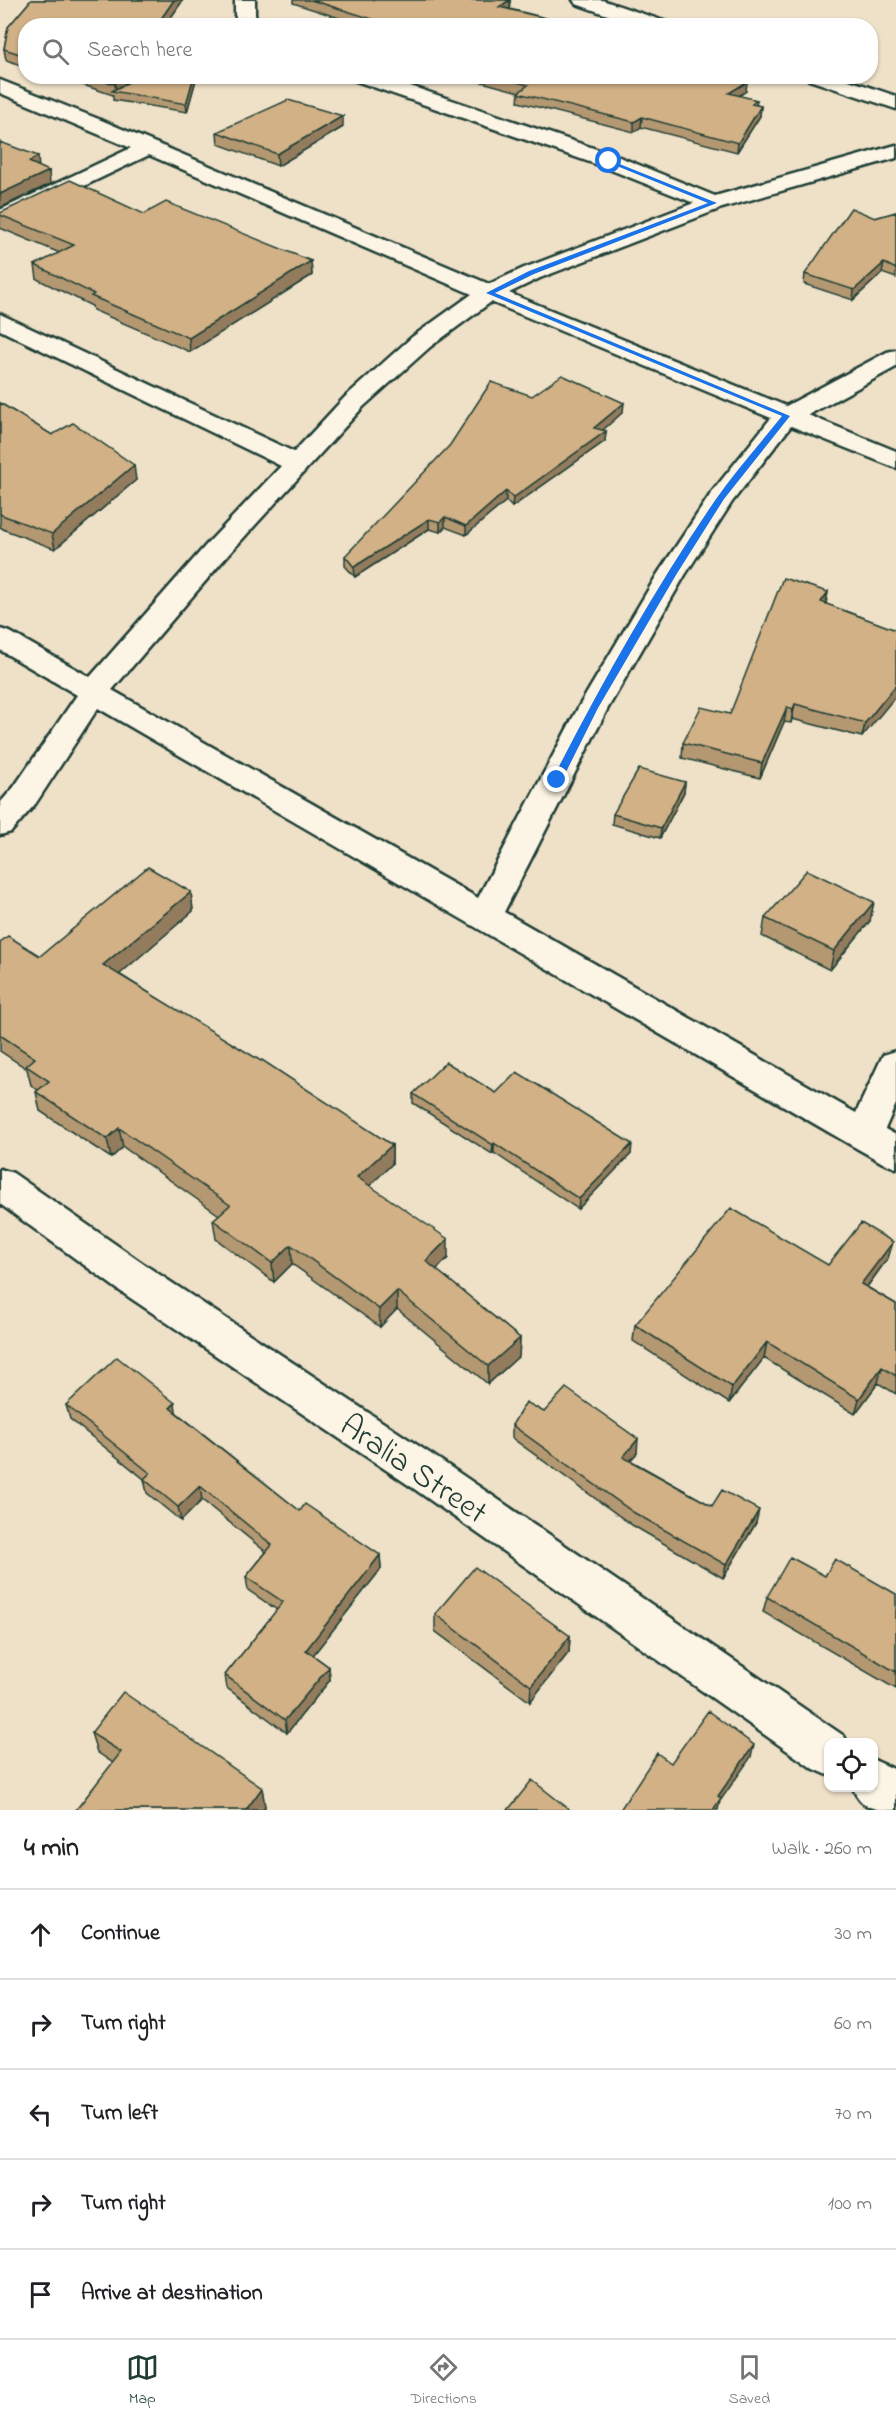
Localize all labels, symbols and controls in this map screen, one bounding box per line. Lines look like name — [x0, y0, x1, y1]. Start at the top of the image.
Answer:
search box — [18, 18, 878, 84]
icon: search — [39, 35, 72, 68]
text: Search here — [87, 35, 192, 67]
route start — [595, 147, 621, 173]
route end — [543, 766, 569, 792]
street label: Aralia Street — [329, 1403, 496, 1537]
map controls — [824, 1738, 878, 1792]
button: locate — [824, 1738, 878, 1792]
text: 4 min — [24, 1830, 79, 1868]
text: Walk · 260 m — [771, 1835, 872, 1864]
icon: ahead — [24, 1918, 57, 1951]
text: Continue — [81, 1918, 160, 1950]
text: 30 m — [835, 1920, 872, 1949]
icon: right — [24, 2008, 57, 2041]
text: Turn right — [81, 2008, 166, 2040]
text: 60 m — [834, 2010, 872, 2039]
icon: left — [24, 2098, 57, 2131]
text: Turn left — [81, 2098, 158, 2130]
text: 70 m — [835, 2100, 872, 2129]
icon: right — [24, 2188, 57, 2221]
text: Turn right — [81, 2188, 166, 2220]
text: 100 m — [828, 2190, 872, 2219]
icon: arrive — [24, 2278, 57, 2311]
text: Arrive at destination — [81, 2278, 263, 2310]
tab: Map — [126, 2351, 159, 2411]
tab: Directions — [410, 2351, 477, 2411]
tab: Saved — [728, 2351, 770, 2411]

